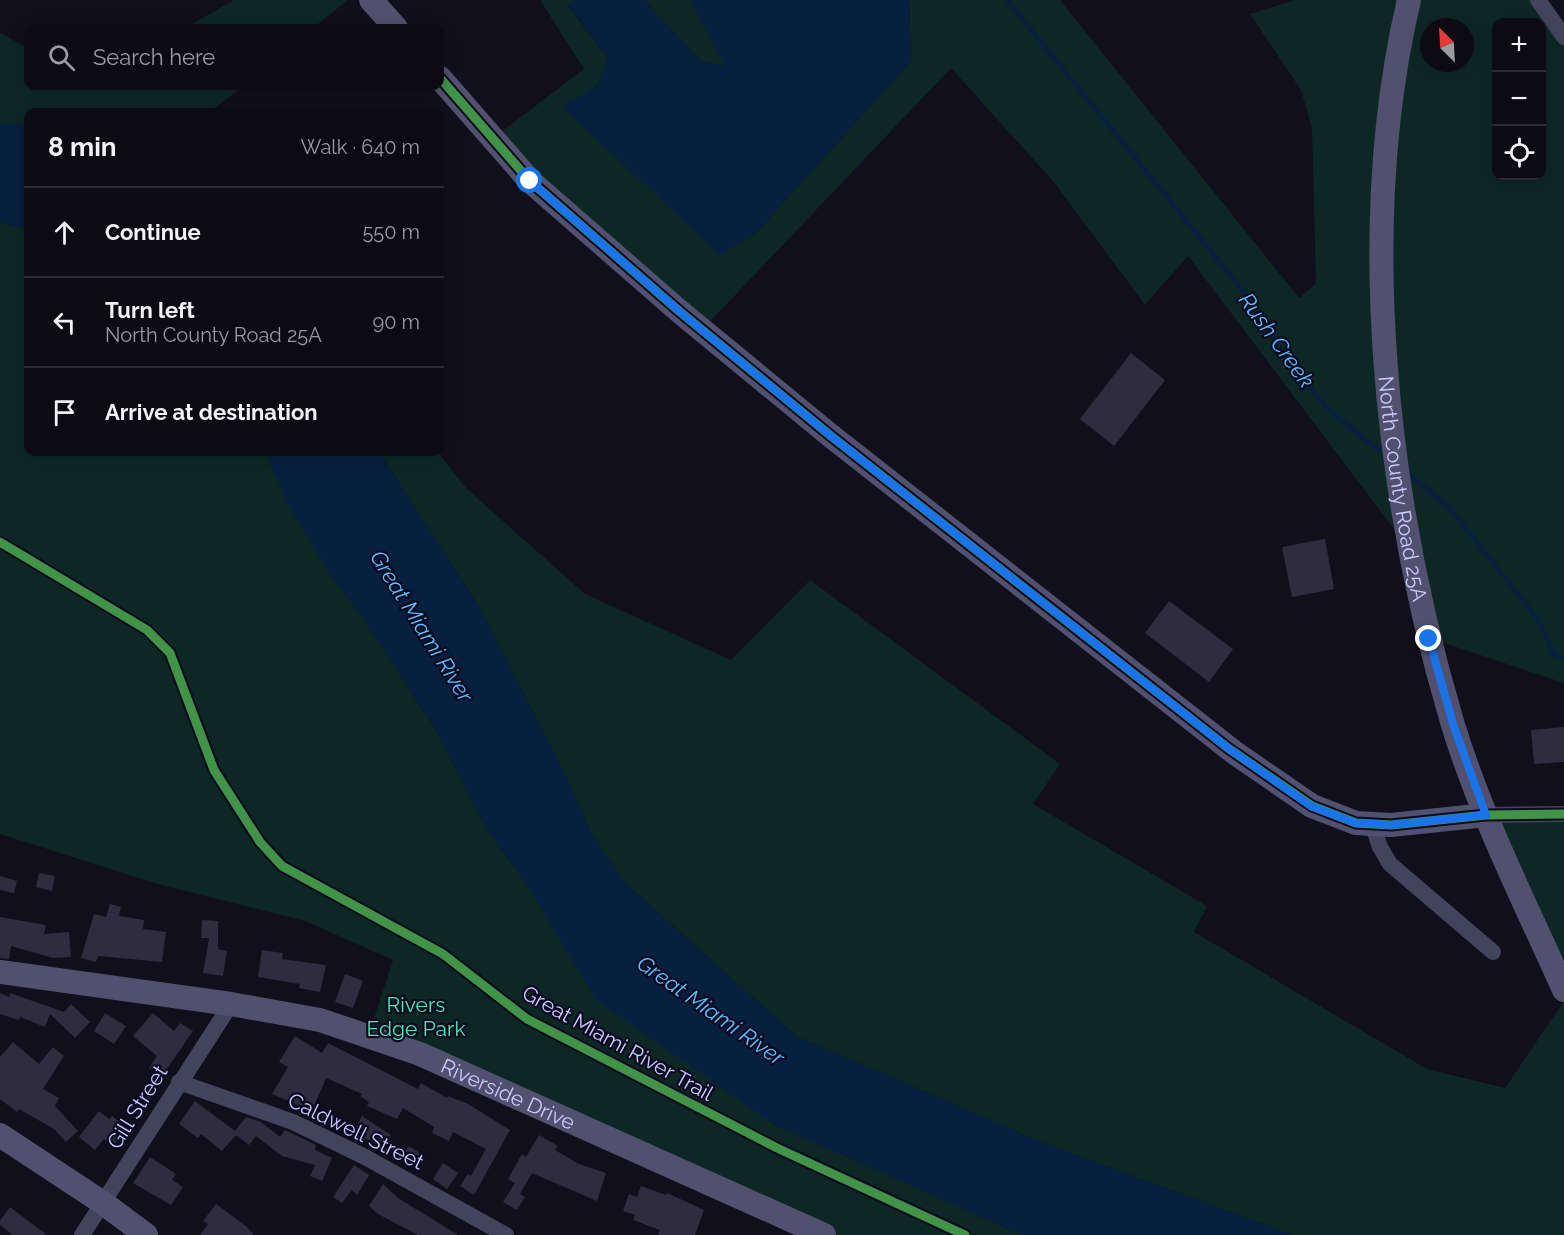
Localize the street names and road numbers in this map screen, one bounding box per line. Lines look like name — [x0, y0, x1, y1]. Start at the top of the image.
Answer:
street label: North County Road 25A — [1374, 375, 1433, 604]
street label: Great Miami River Trail — [518, 980, 718, 1106]
street label: Riverside Drive — [437, 1053, 579, 1134]
street label: Gill Street — [101, 1061, 173, 1153]
street label: Caldwell Street — [284, 1087, 428, 1175]

